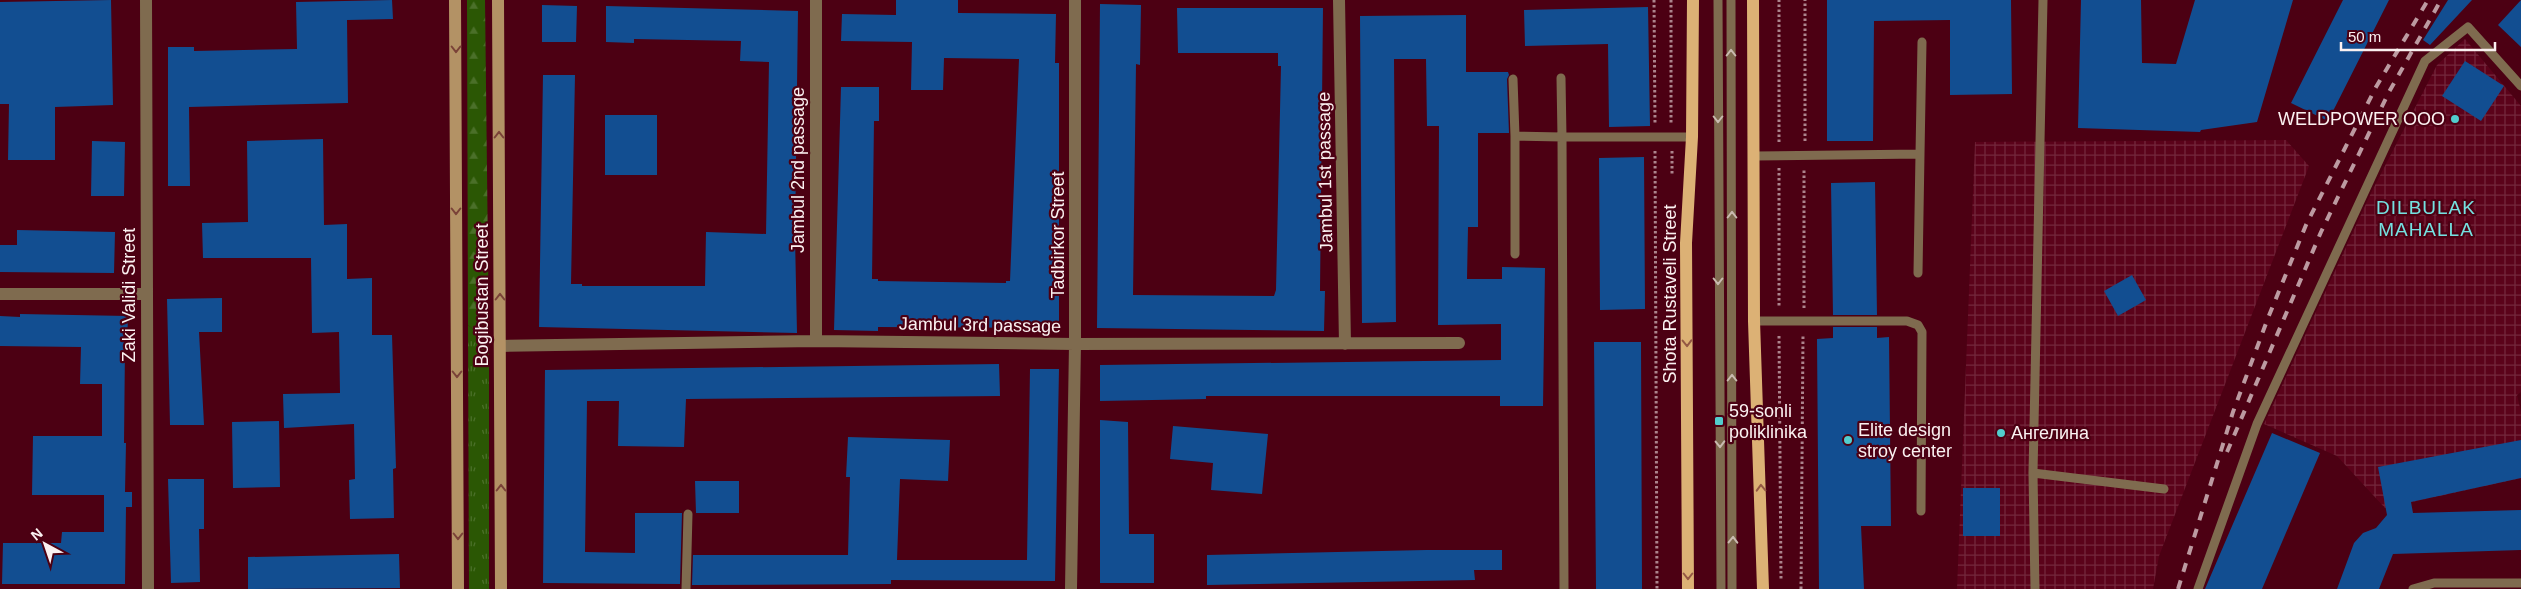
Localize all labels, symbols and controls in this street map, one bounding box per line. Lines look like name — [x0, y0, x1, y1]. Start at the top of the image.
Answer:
scale bar — [2341, 20, 2495, 52]
text: 50 m — [2348, 28, 2381, 45]
one-way arrow — [450, 45, 461, 53]
one-way arrow — [1726, 49, 1736, 56]
street label: Jambul 2nd passage — [788, 87, 808, 253]
street label: Jambul 1st passage — [1314, 92, 1336, 252]
place label: WELDPOWER ООО — [2278, 109, 2445, 129]
marker: WELDPOWER ООО — [2449, 113, 2461, 125]
one-way arrow — [1713, 115, 1723, 123]
one-way arrow — [494, 131, 504, 138]
street label: Tadbirkor Street — [1048, 171, 1068, 299]
district label: DILBULAK MAHALLA — [2376, 197, 2476, 240]
street label: Shota Rustaveli Street — [1660, 204, 1680, 384]
one-way arrow — [451, 208, 461, 215]
one-way arrow — [1727, 211, 1737, 219]
street label: Bogibustan Street — [472, 223, 492, 367]
street label: Zaki Validi Street — [119, 228, 139, 362]
one-way arrow — [1713, 278, 1723, 285]
one-way arrow — [495, 293, 505, 301]
street label: Jambul 3rd passage — [899, 314, 1061, 336]
one-way arrow — [1682, 340, 1692, 348]
one-way arrow — [452, 370, 462, 378]
one-way arrow — [1727, 374, 1737, 382]
place label: 59-sonli poliklinika — [1729, 401, 1808, 442]
marker: 59-sonli poliklinika — [1713, 415, 1725, 427]
place label: Elite design stroy center — [1858, 420, 1952, 461]
place label: Ангелина — [2011, 423, 2090, 443]
marker: Ангелина — [1995, 427, 2007, 439]
marker: Elite design stroy center — [1842, 434, 1854, 446]
one-way arrow — [1715, 440, 1725, 448]
one-way arrow — [496, 484, 506, 492]
one-way arrow — [1755, 484, 1766, 492]
north arrow — [20, 519, 70, 569]
text: N — [28, 525, 46, 543]
one-way arrow — [453, 532, 463, 540]
one-way arrow — [1728, 536, 1738, 544]
one-way arrow — [1683, 572, 1694, 580]

